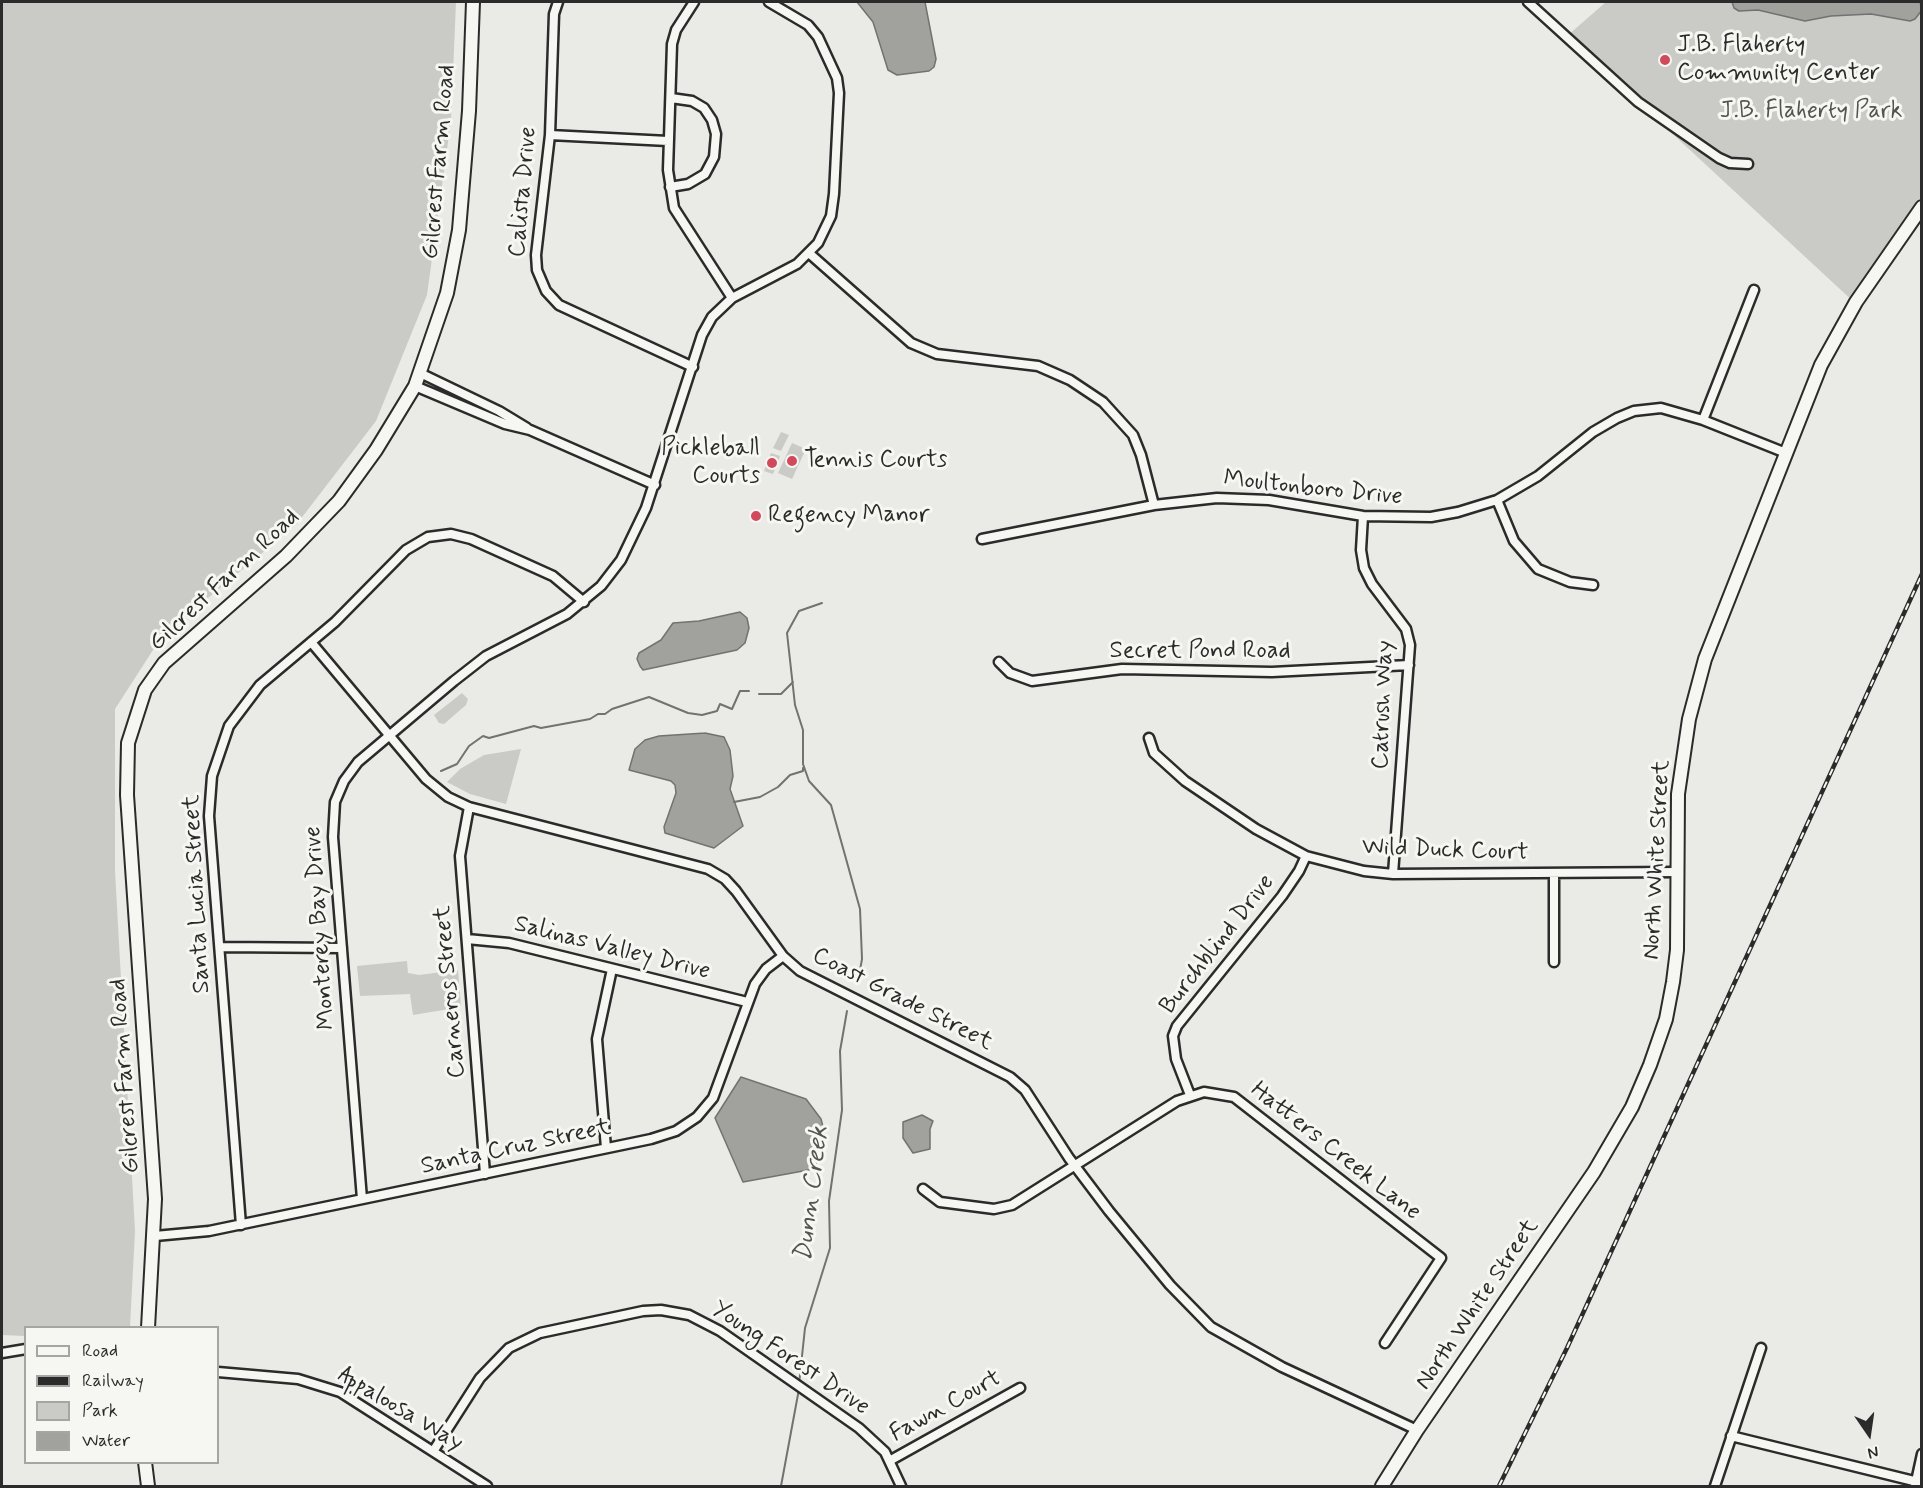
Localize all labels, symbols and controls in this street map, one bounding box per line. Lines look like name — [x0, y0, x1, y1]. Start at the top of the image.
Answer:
place label: J.B. Flaherty Community Center — [1677, 32, 1880, 88]
marker: J.B. Flaherty Community Center — [1658, 53, 1672, 67]
street label: Gilcrest Farm Road — [417, 64, 463, 260]
park label: J.B. Flaherty Park — [1720, 98, 1902, 126]
street label: Calista Drive — [504, 125, 544, 259]
place label: Pickleball Courts — [661, 435, 760, 491]
place label: Tennis Courts — [804, 447, 947, 475]
marker: Tennis Courts — [785, 454, 799, 468]
marker: Pickleball Courts — [765, 456, 779, 470]
street label: Moultonboro Drive — [1222, 465, 1404, 513]
place label: Regency Manor — [768, 502, 930, 530]
street label: Gilcrest Farm Road — [144, 504, 306, 658]
marker: Regency Manor — [749, 509, 763, 523]
street label: Secret Pond Road — [1109, 638, 1291, 666]
street label: Catrush Way — [1367, 640, 1401, 770]
street label: North White Street — [1638, 759, 1678, 961]
street label: Santa Lucia Street — [178, 794, 218, 994]
street label: Monterey Bay Drive — [300, 825, 342, 1031]
street label: Wild Duck Court — [1361, 834, 1529, 868]
street label: Burchblind Drive — [1154, 869, 1282, 1021]
street label: Carneros Street — [429, 904, 473, 1080]
street label: Salinas Valley Drive — [511, 911, 713, 987]
street label: Coast Grade Street — [807, 942, 997, 1058]
street label: Gilcrest Farm Road — [105, 978, 147, 1174]
street label: Hatters Creek Lane — [1244, 1076, 1426, 1228]
street label: Santa Cruz Street — [419, 1114, 613, 1182]
water label: Dunn Creek — [789, 1124, 837, 1264]
street label: North White Street — [1410, 1214, 1546, 1396]
street label: Young Forest Drive — [705, 1295, 875, 1423]
legend — [24, 1326, 219, 1464]
text: Road — [82, 1339, 118, 1363]
street label: Appaloosa Way — [332, 1361, 468, 1459]
street label: Fawn Court — [885, 1365, 1007, 1449]
text: Railway — [82, 1369, 144, 1393]
text: Park — [82, 1399, 118, 1423]
north arrow — [1839, 1404, 1899, 1464]
text: Water — [82, 1429, 130, 1453]
text: N — [1866, 1441, 1881, 1463]

